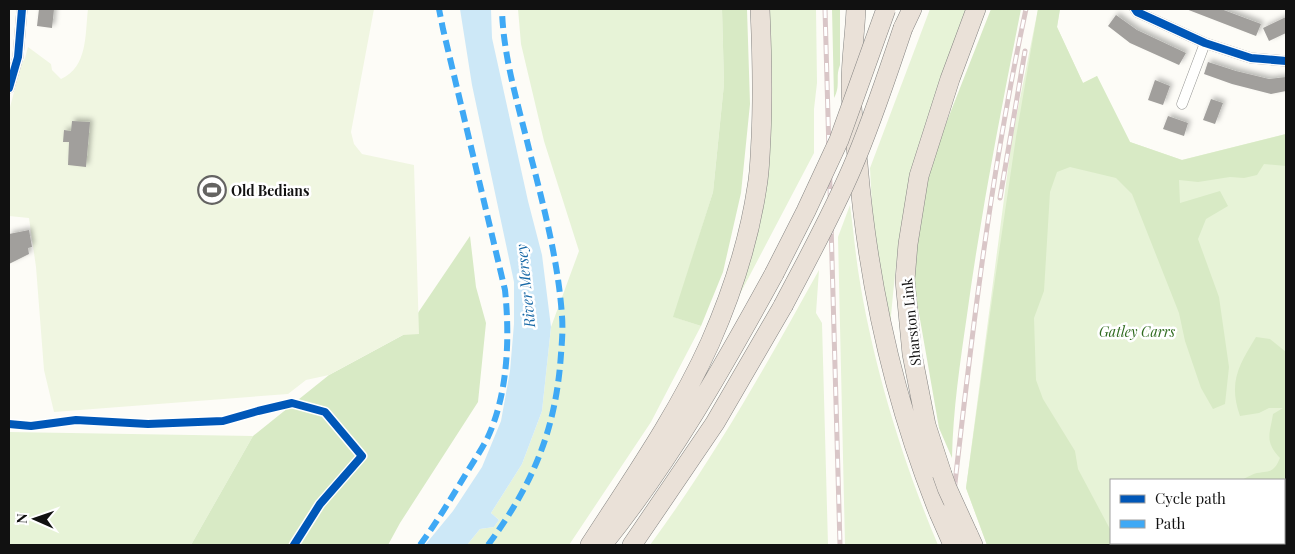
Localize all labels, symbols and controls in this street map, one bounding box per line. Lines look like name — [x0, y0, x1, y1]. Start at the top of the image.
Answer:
sports icon: Old Bedians — [197, 175, 227, 205]
place label: Old Bedians — [231, 181, 309, 200]
water label: River Mersey — [511, 243, 539, 330]
street label: Sharston Link — [897, 277, 925, 367]
park label: Gatley Carrs — [1099, 322, 1176, 341]
legend — [1110, 479, 1285, 544]
text: Cycle path — [1155, 488, 1226, 508]
north arrow — [10, 494, 60, 544]
text: N — [12, 513, 31, 524]
text: Path — [1155, 513, 1185, 533]

